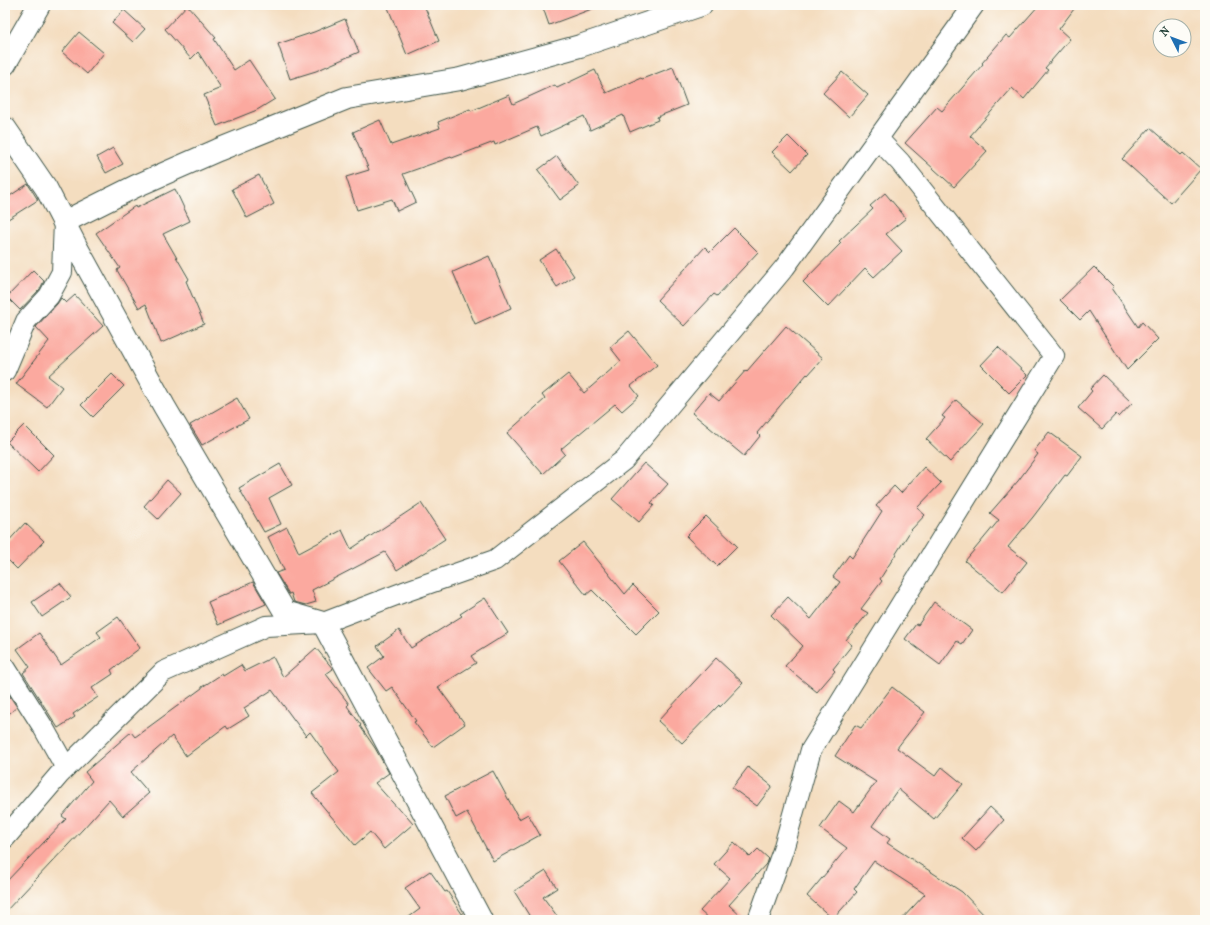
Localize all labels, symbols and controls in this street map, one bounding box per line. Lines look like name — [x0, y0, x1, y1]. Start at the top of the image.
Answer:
north arrow — [1152, 18, 1192, 58]
text: N — [1157, 24, 1173, 39]

